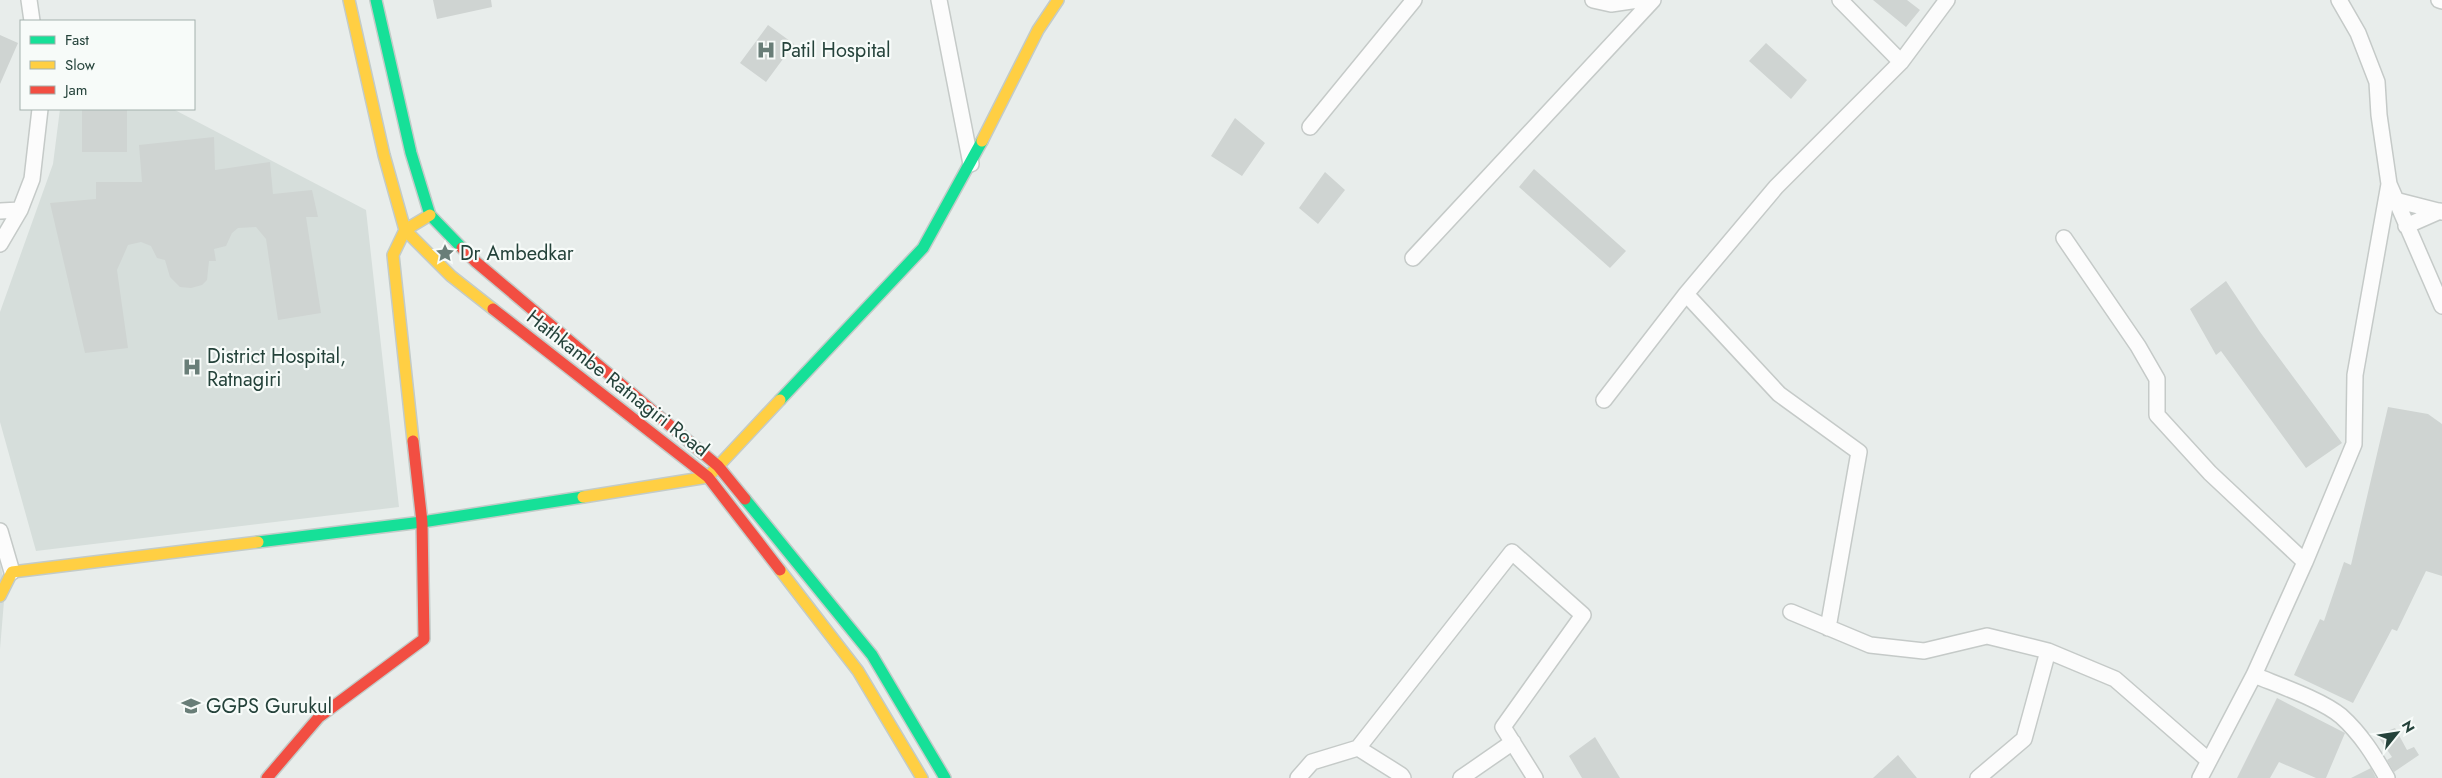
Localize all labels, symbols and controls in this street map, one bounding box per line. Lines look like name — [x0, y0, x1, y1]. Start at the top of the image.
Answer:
legend — [20, 20, 195, 110]
text: Fast — [65, 29, 89, 51]
place label: Patil Hospital — [781, 36, 890, 65]
hospital icon: Patil Hospital — [755, 39, 777, 61]
text: Slow — [65, 54, 96, 76]
text: Jam — [63, 79, 88, 101]
place label: Dr Ambedkar — [460, 239, 574, 268]
place icon: Dr Ambedkar — [434, 242, 456, 264]
street label: Hathkambe Ratnagiri Road — [520, 303, 715, 464]
place label: District Hospital, Ratnagiri — [207, 342, 346, 394]
hospital icon: District Hospital, Ratnagiri — [181, 356, 203, 378]
place label: GGPS Gurukul — [206, 692, 332, 721]
school or university icon: GGPS Gurukul — [180, 695, 202, 717]
north arrow — [2372, 708, 2422, 758]
text: N — [2397, 717, 2420, 736]

